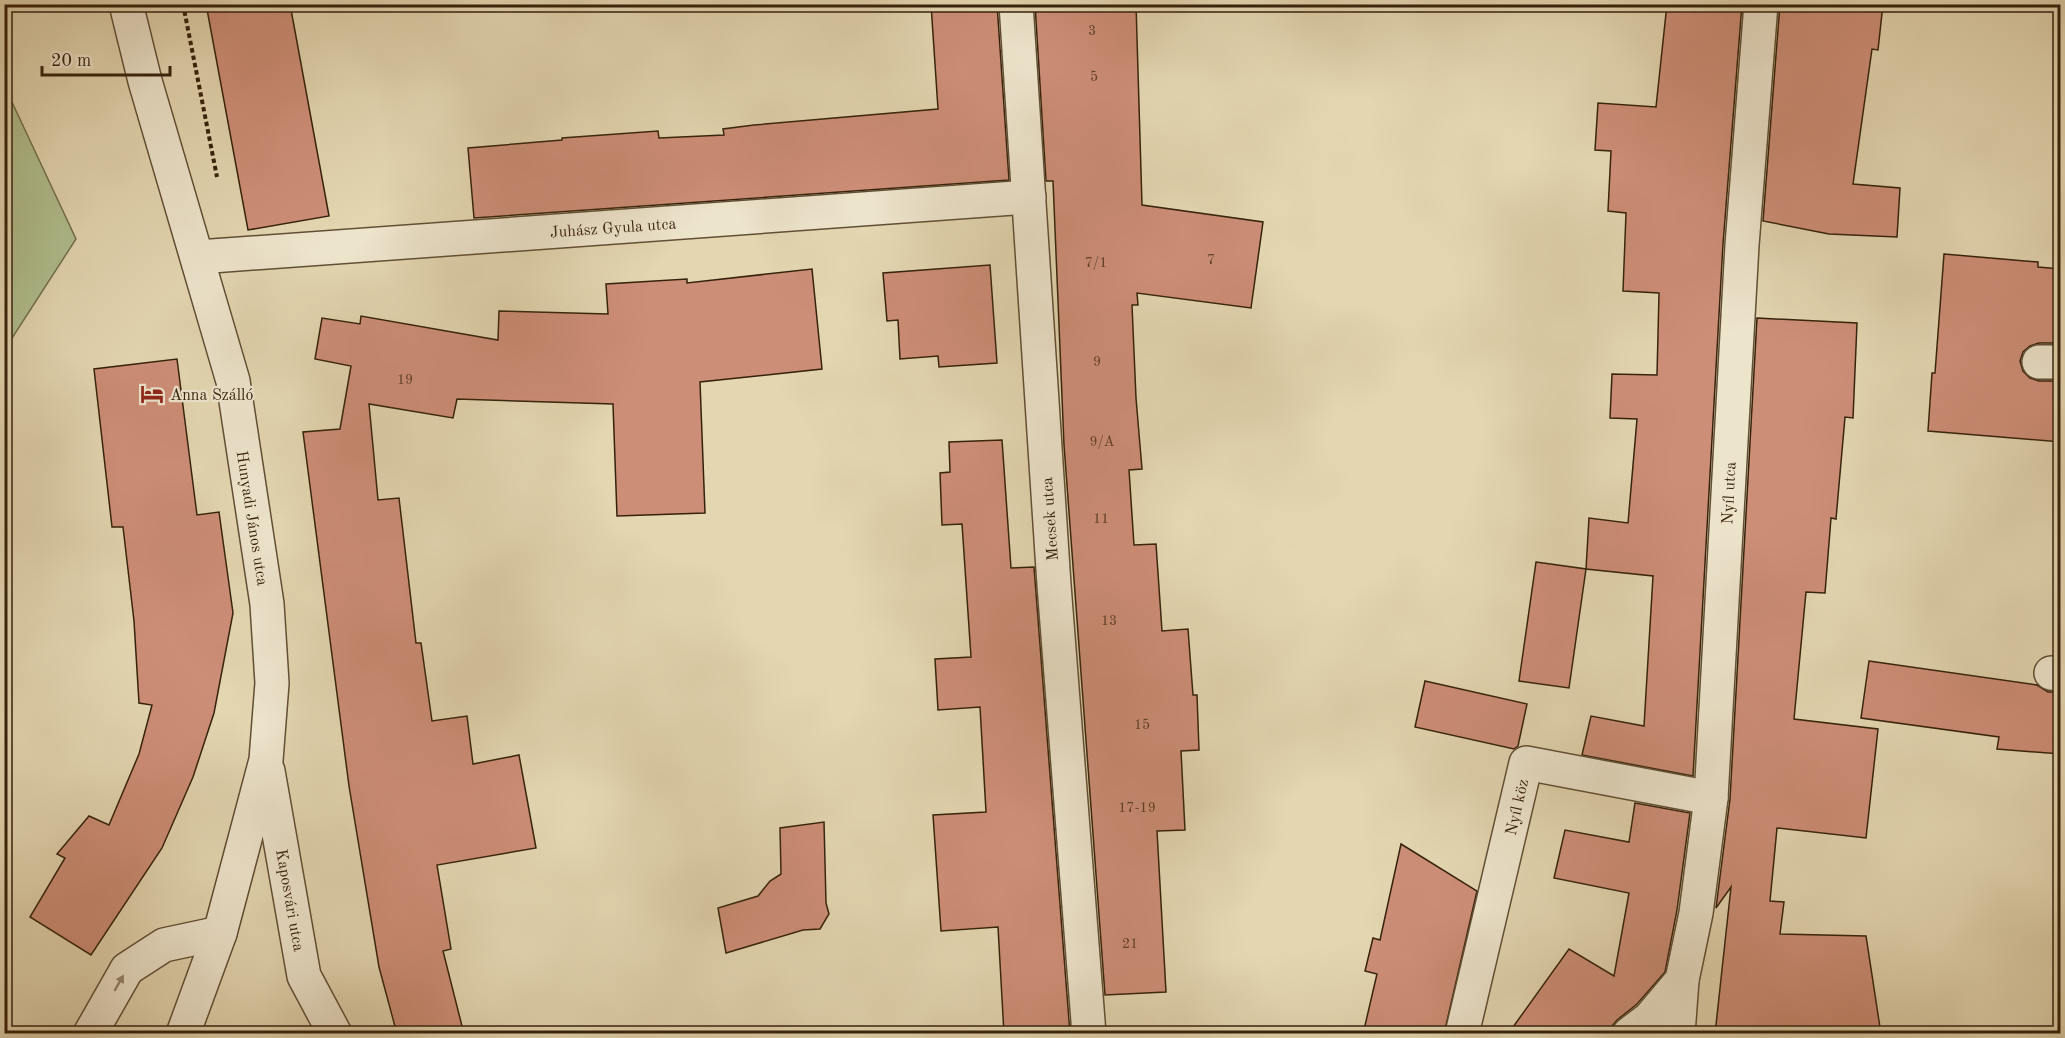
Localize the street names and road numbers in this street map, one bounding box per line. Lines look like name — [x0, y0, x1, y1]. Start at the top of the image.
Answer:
street label: Juhász Gyula utca — [549, 217, 677, 241]
street label: Hunyadi János utca — [232, 450, 270, 587]
street label: Nyíl utca — [1720, 461, 1740, 525]
street label: Mecsek utca — [1040, 476, 1062, 561]
street label: Nyíl köz — [1504, 778, 1532, 837]
street label: Kaposvári utca — [272, 848, 306, 953]

